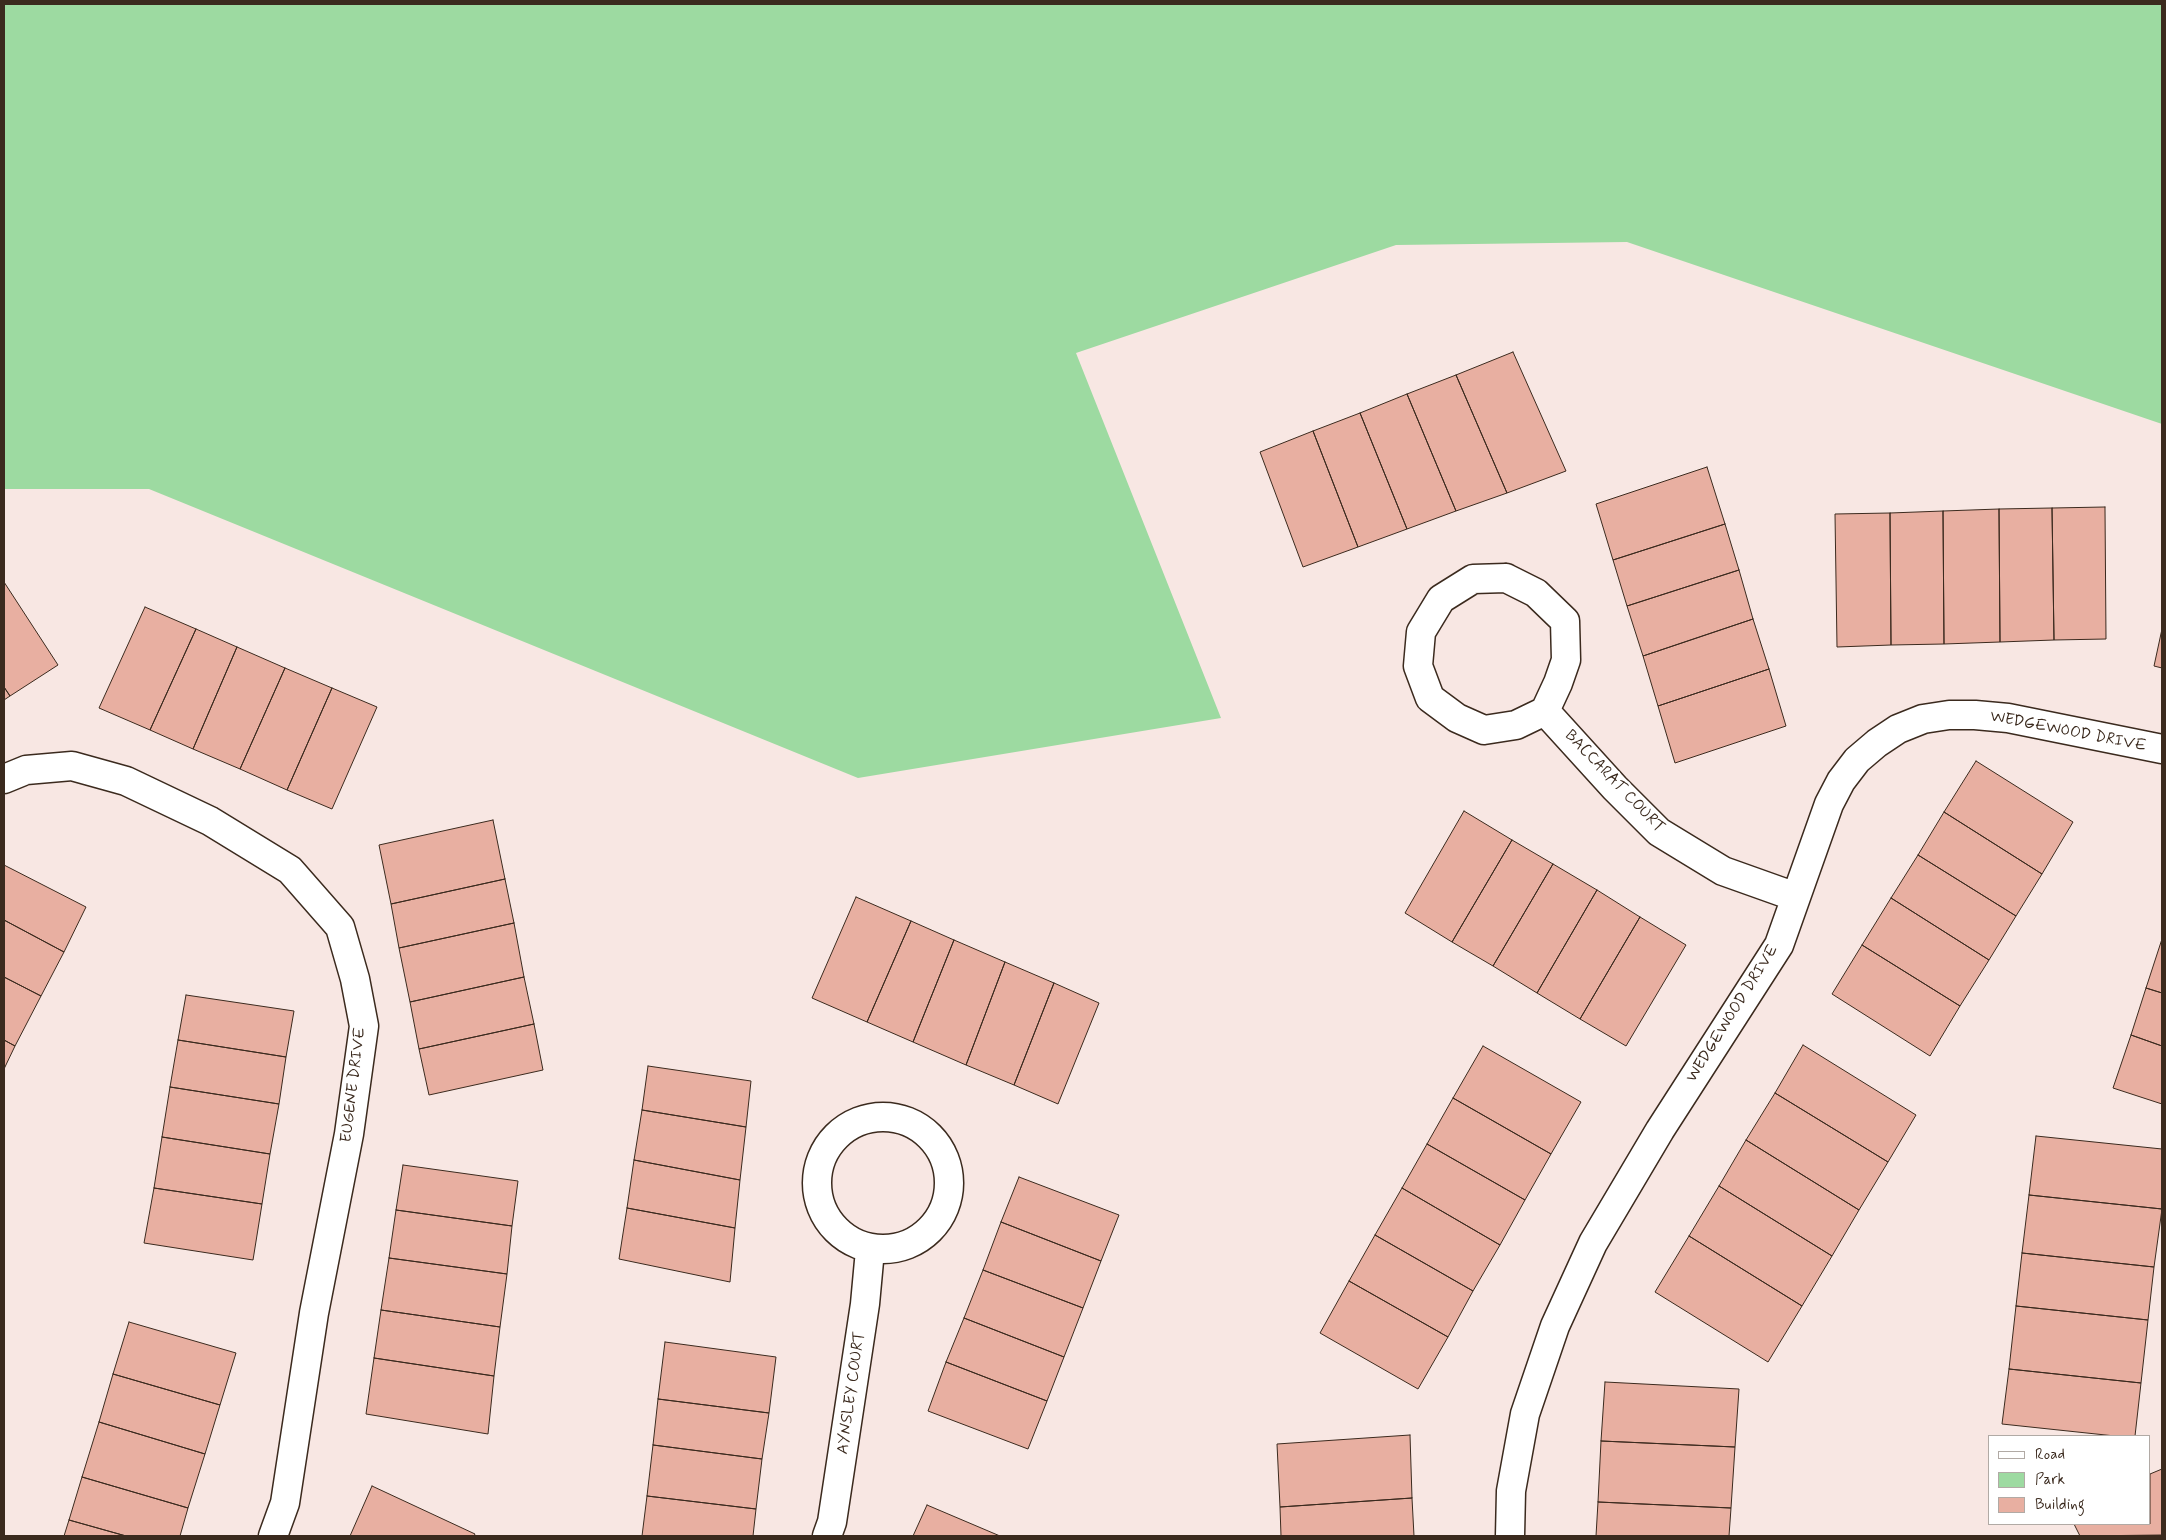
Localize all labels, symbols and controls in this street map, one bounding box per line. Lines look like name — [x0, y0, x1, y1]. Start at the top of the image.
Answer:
street label: WEDGEWOOD DRIVE — [1988, 707, 2148, 757]
street label: BACCARAT COURT — [1560, 727, 1668, 837]
street label: WEDGEWOOD DRIVE — [1683, 942, 1783, 1086]
street label: EUGENE DRIVE — [337, 1026, 371, 1144]
street label: AYNSLEY COURT — [834, 1330, 870, 1456]
legend — [1988, 1435, 2151, 1525]
text: Road — [2035, 1445, 2065, 1465]
text: Park — [2035, 1470, 2065, 1490]
text: Building — [2035, 1495, 2085, 1515]

